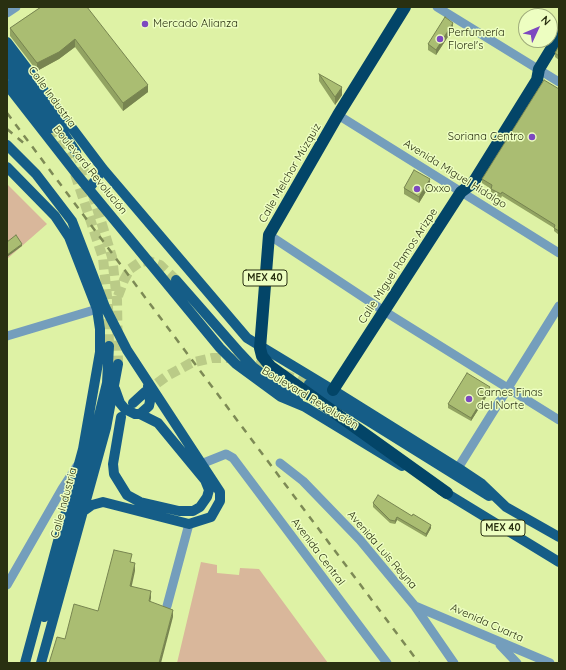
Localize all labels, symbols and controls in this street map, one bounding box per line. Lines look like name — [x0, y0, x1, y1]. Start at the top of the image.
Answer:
north arrow — [518, 8, 558, 48]
text: N — [538, 13, 554, 28]
place label: Mercado Alianza — [153, 17, 238, 31]
marker: Mercado Alianza — [140, 19, 150, 29]
place label: Perfumería Florel's — [448, 26, 505, 52]
marker: Perfumería Florel's — [435, 34, 445, 44]
street label: Calle Industria — [25, 64, 79, 130]
street label: Calle Melchor Múzquiz — [256, 121, 324, 225]
street label: Boulevard Revolución — [50, 123, 130, 217]
place label: Soriana Centro — [448, 130, 524, 144]
marker: Soriana Centro — [527, 132, 537, 142]
street label: Avenida Miguel Hidalgo — [401, 137, 509, 211]
place label: Oxxo — [425, 182, 450, 196]
marker: Oxxo — [412, 184, 422, 194]
street label: Calle Miguel Ramos Arizpe — [356, 206, 440, 326]
road number: MEX 40 — [243, 270, 287, 286]
street label: Boulevard Revolución — [259, 364, 361, 432]
place label: Carnes Finas del Norte — [477, 386, 543, 412]
marker: Carnes Finas del Norte — [464, 394, 474, 404]
street label: Calle Industria — [48, 466, 80, 540]
street label: Avenida Luis Reyna — [344, 508, 420, 592]
street label: Avenida Central — [288, 516, 348, 588]
road number: MEX 40 — [481, 520, 525, 536]
street label: Avenida Cuarta — [448, 601, 526, 645]

